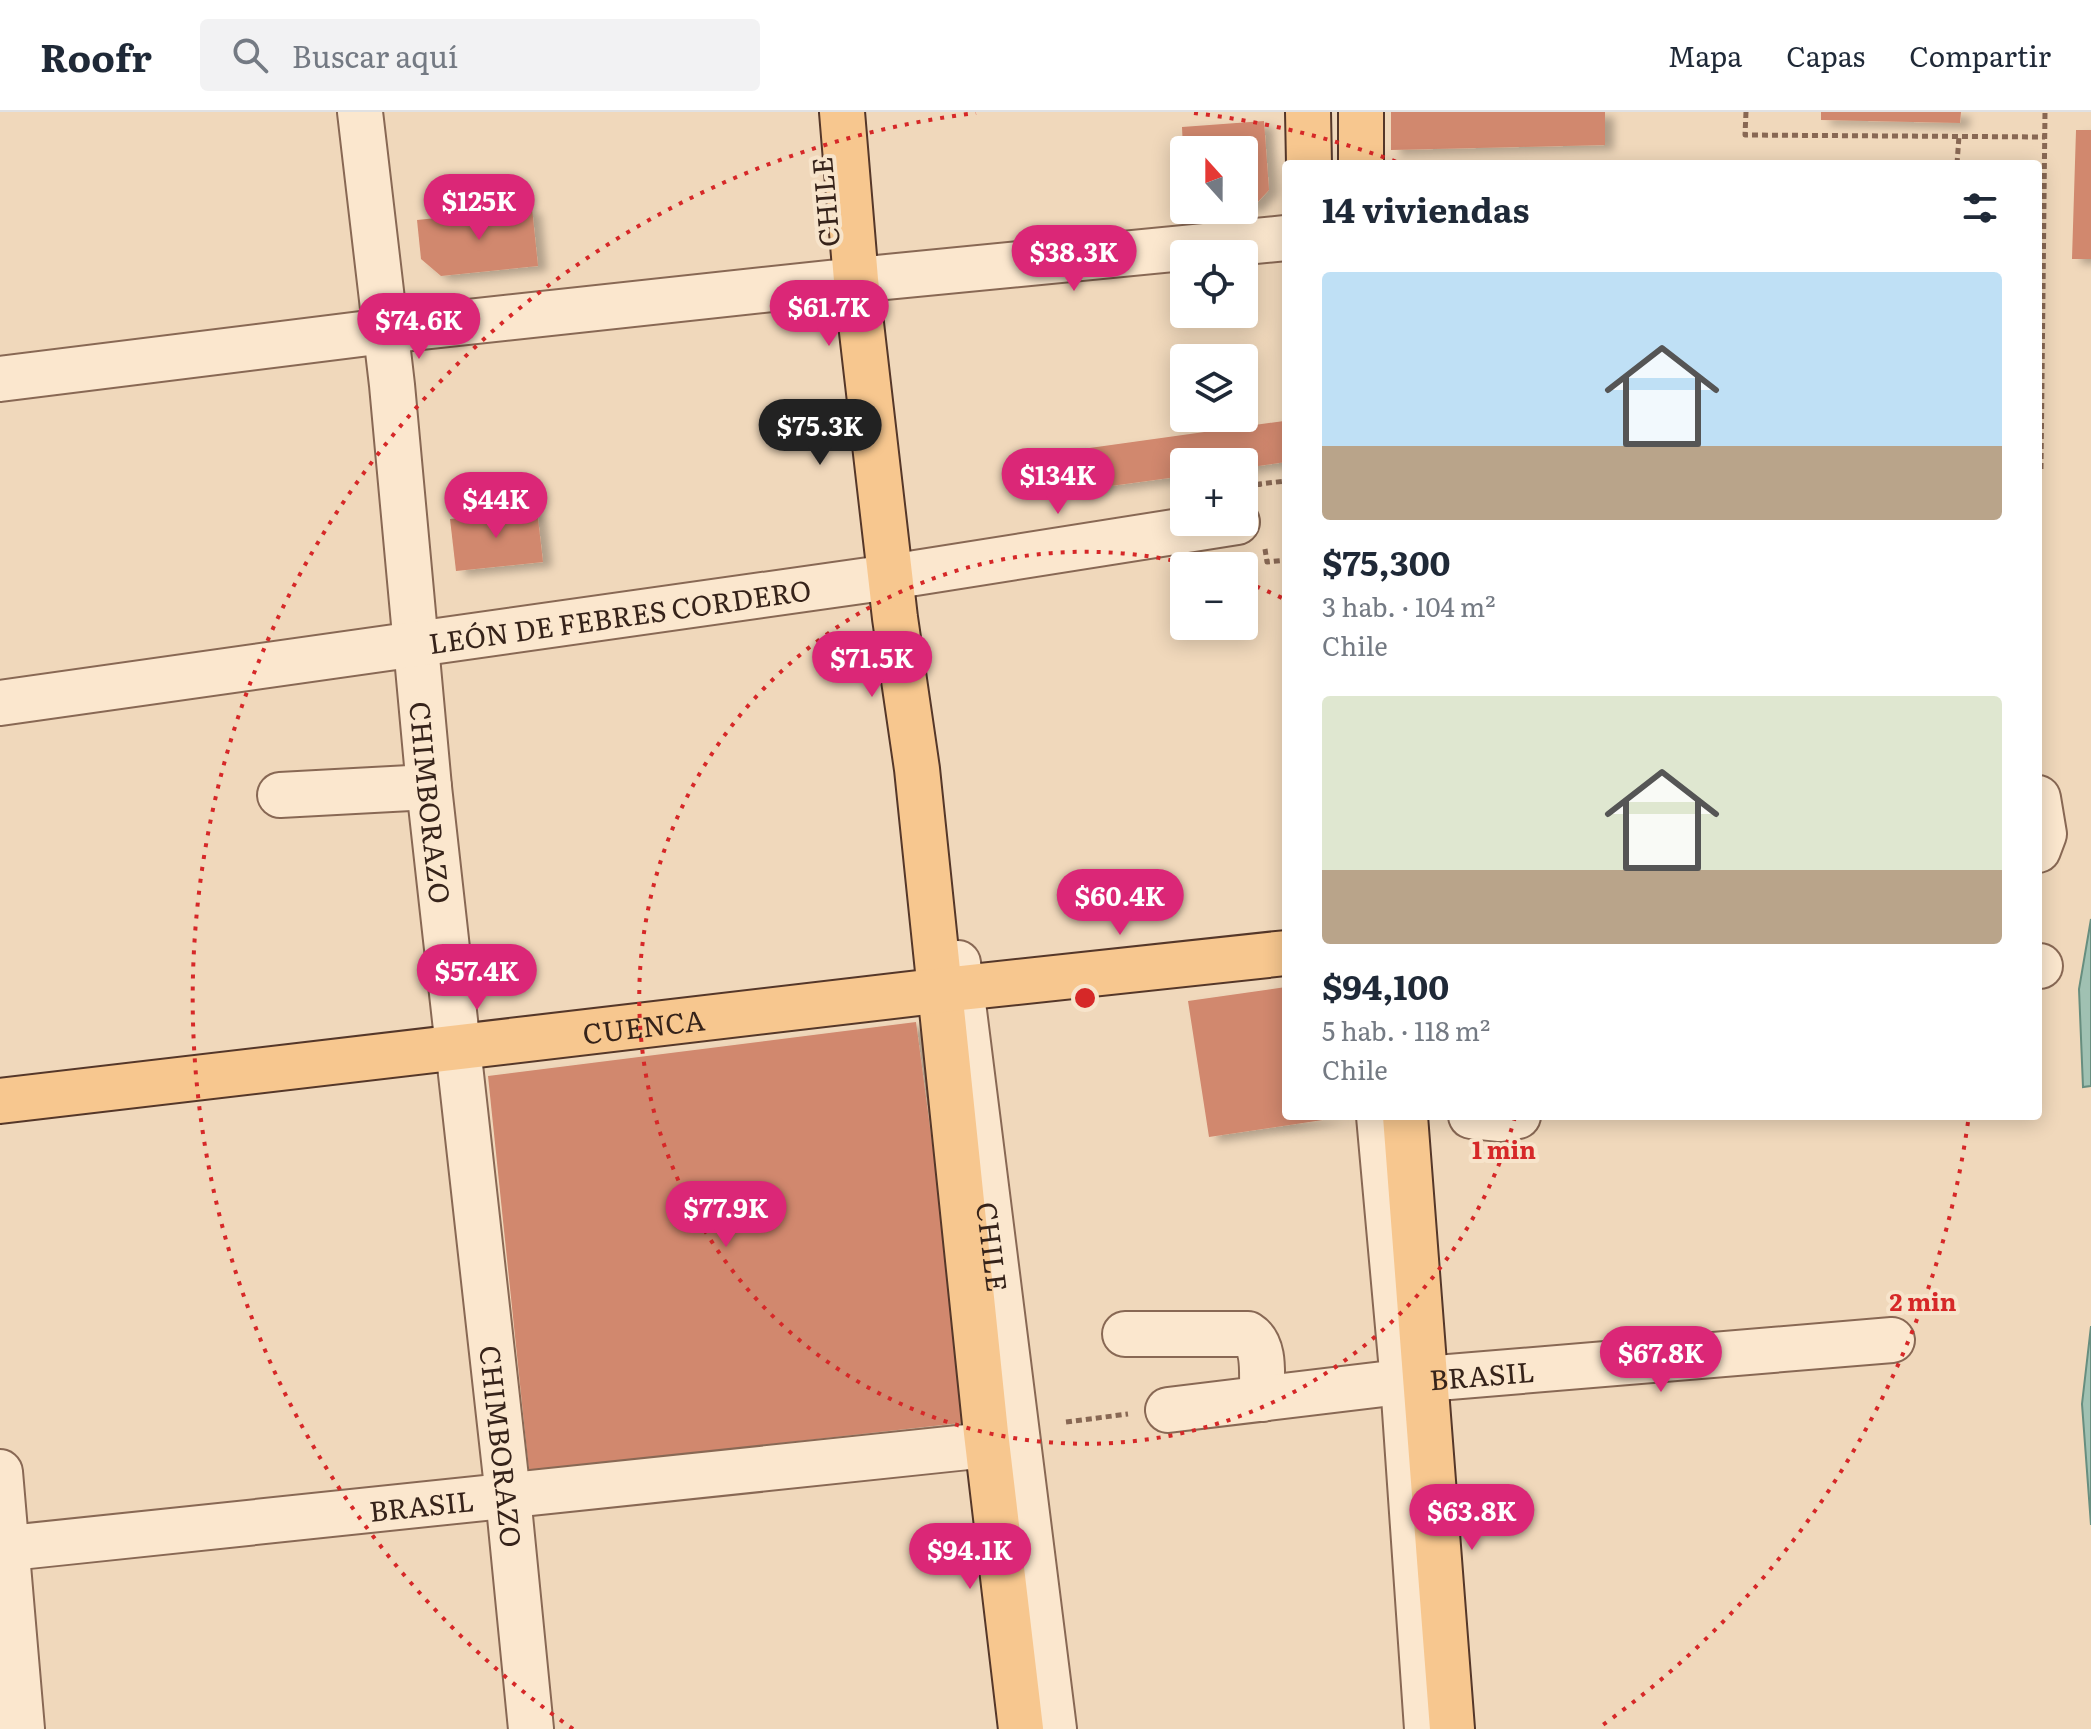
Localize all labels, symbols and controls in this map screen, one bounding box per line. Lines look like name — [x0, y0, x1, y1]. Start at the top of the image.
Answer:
search box — [200, 19, 760, 91]
text: Roofr — [40, 27, 152, 84]
icon: search — [228, 33, 272, 77]
text: Buscar aquí — [292, 33, 458, 77]
text: Mapa — [1668, 34, 1742, 76]
text: Capas — [1786, 34, 1865, 76]
text: Compartir — [1909, 34, 2051, 76]
north arrow — [1170, 136, 1258, 224]
map controls — [1170, 136, 1258, 640]
street label: CHILE — [799, 155, 849, 249]
pin: $125K — [423, 174, 535, 242]
text: $125K — [442, 180, 516, 219]
text: 14 viviendas — [1322, 183, 1529, 233]
icon: filters — [1958, 186, 2002, 230]
pin: $38.3K — [1009, 225, 1139, 293]
text: $38.3K — [1030, 231, 1118, 270]
button: locate — [1170, 240, 1258, 328]
pin: $61.7K — [764, 280, 894, 348]
text: $61.7K — [788, 286, 870, 325]
pin: $74.6K — [354, 293, 484, 361]
text: $74.6K — [375, 299, 463, 338]
icon: home — [1590, 324, 1734, 468]
button: layers — [1170, 344, 1258, 432]
pin: $75.3K — [755, 399, 885, 467]
text: $75.3K — [777, 405, 863, 444]
pin: $134K — [1002, 448, 1114, 516]
button: + — [1170, 448, 1258, 536]
text: $134K — [1020, 454, 1096, 493]
pin: $44K — [449, 472, 543, 540]
text: $44K — [462, 478, 530, 517]
text: $75,300 — [1322, 536, 1451, 586]
button: − — [1170, 552, 1258, 640]
street label: LEÓN DE FEBRES CORDERO — [426, 567, 814, 663]
text: 3 hab. · 104 m² — [1322, 586, 1496, 625]
text: Chile — [1322, 625, 1388, 664]
pin: $71.5K — [807, 631, 937, 699]
text: $71.5K — [830, 637, 914, 676]
street label: CHIMBORAZO — [400, 699, 463, 906]
icon: home — [1590, 748, 1734, 892]
pin: $60.4K — [1055, 869, 1185, 937]
text: $60.4K — [1075, 875, 1165, 914]
pin: $57.4K — [412, 944, 542, 1012]
text: $57.4K — [435, 950, 519, 989]
text: $94,100 — [1322, 960, 1449, 1010]
centre of rings — [1071, 984, 1099, 1012]
street label: CUENCA — [580, 997, 707, 1053]
text: 5 hab. · 118 m² — [1322, 1010, 1490, 1049]
text: Chile — [1322, 1049, 1388, 1088]
text: 1 min — [1472, 1131, 1536, 1166]
pin: $77.9K — [661, 1181, 791, 1249]
text: $77.9K — [684, 1187, 768, 1226]
street label: CHILE — [967, 1199, 1020, 1294]
text: 2 min — [1889, 1283, 1957, 1318]
pin: $67.8K — [1596, 1326, 1726, 1394]
text: $67.8K — [1618, 1332, 1704, 1371]
street label: CHIMBORAZO — [470, 1343, 534, 1549]
street label: BRASIL — [1428, 1349, 1536, 1400]
street label: BRASIL — [367, 1478, 476, 1531]
pin: $63.8K — [1407, 1484, 1537, 1552]
text: $63.8K — [1427, 1490, 1517, 1529]
pin: $94.1K — [905, 1523, 1035, 1591]
text: $94.1K — [927, 1529, 1013, 1568]

